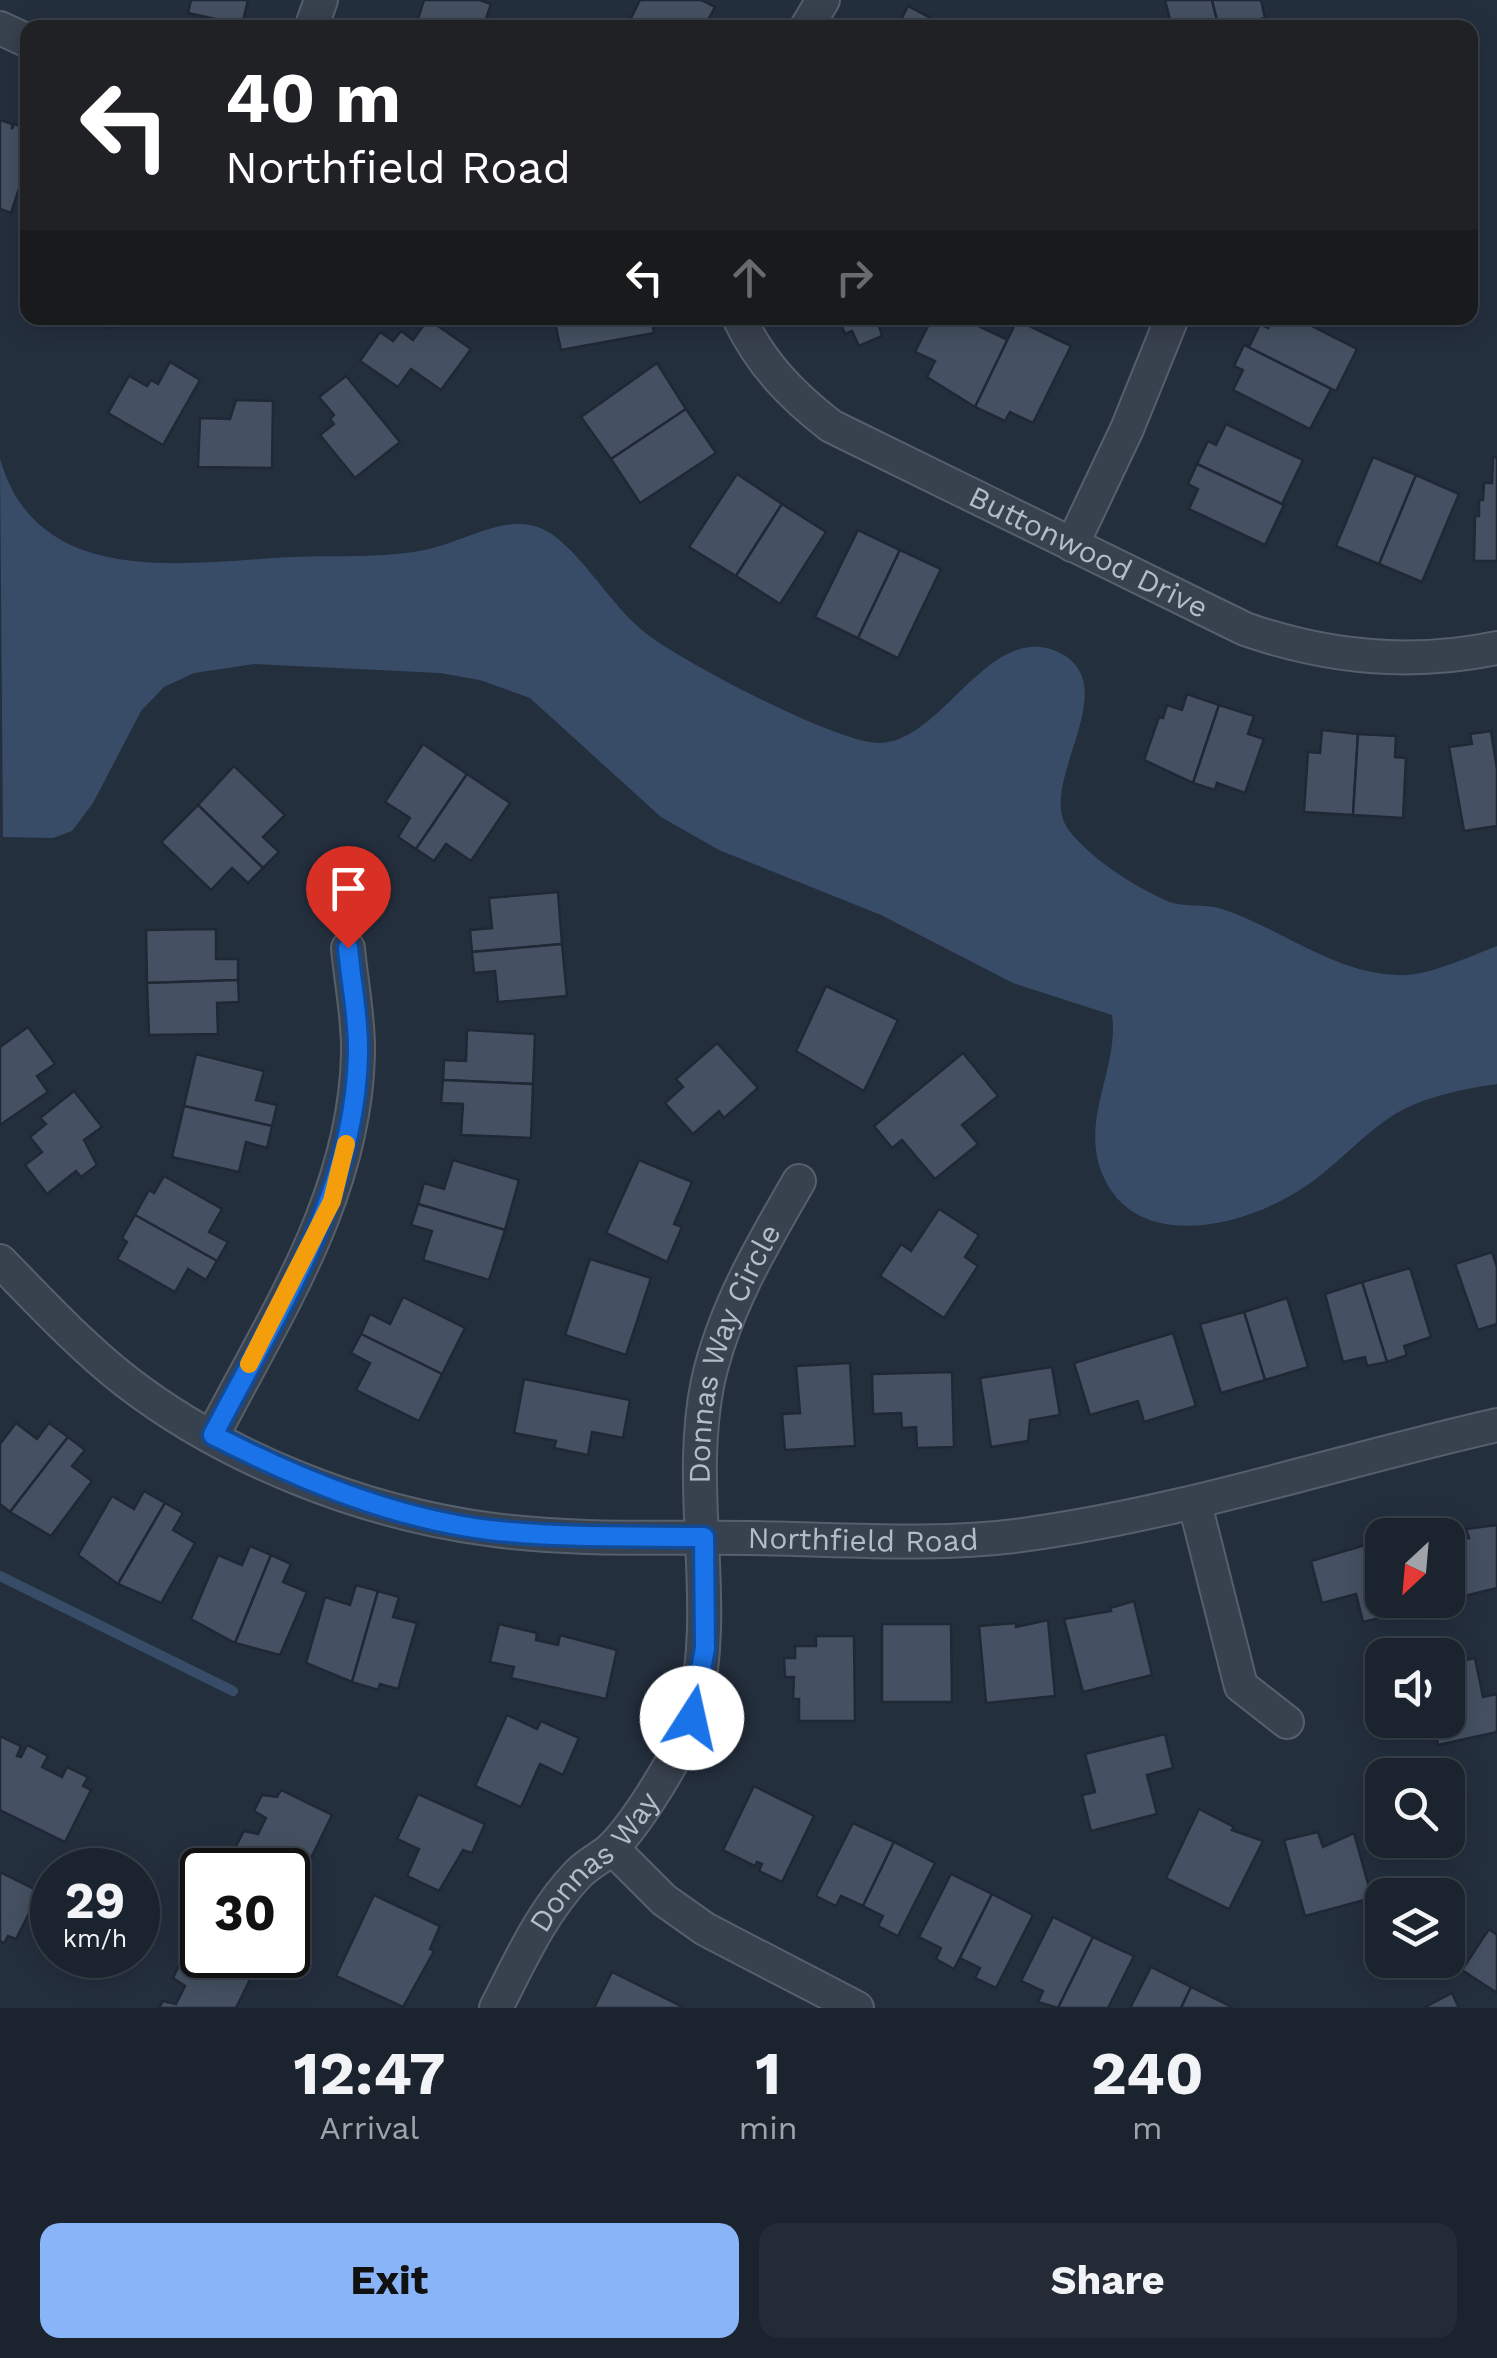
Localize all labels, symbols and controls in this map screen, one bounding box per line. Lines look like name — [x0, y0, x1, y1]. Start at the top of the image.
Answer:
text: 40 m — [225, 57, 401, 139]
icon: left — [60, 60, 190, 190]
text: Northfield Road — [225, 141, 571, 194]
icon: left — [617, 250, 672, 305]
icon: ahead — [722, 250, 777, 305]
icon: right — [827, 250, 882, 305]
street label: Buttonwood Drive — [963, 478, 1214, 625]
pin — [306, 846, 391, 949]
icon: arrive — [321, 861, 376, 916]
street label: Donnas Way Circle — [682, 1218, 788, 1484]
north arrow — [1365, 1518, 1465, 1618]
map controls — [1365, 1518, 1465, 1978]
street label: Northfield Road — [747, 1520, 979, 1559]
button: sound — [1365, 1638, 1465, 1738]
position arrow — [640, 1666, 744, 1770]
button: search — [1365, 1758, 1465, 1858]
street label: Donnas Way — [522, 1785, 667, 1938]
speed limit sign: 30 — [180, 1848, 310, 1978]
text: 29 — [65, 1871, 125, 1930]
button: layers — [1365, 1878, 1465, 1978]
text: km/h — [63, 1924, 127, 1953]
text: 12:47 — [293, 2038, 445, 2109]
text: 1 — [755, 2038, 781, 2109]
text: 240 — [1091, 2038, 1204, 2109]
text: Arrival — [319, 2109, 419, 2147]
text: min — [739, 2109, 798, 2147]
text: m — [1132, 2109, 1163, 2147]
button: Exit — [40, 2223, 739, 2338]
button: Share — [759, 2223, 1457, 2338]

